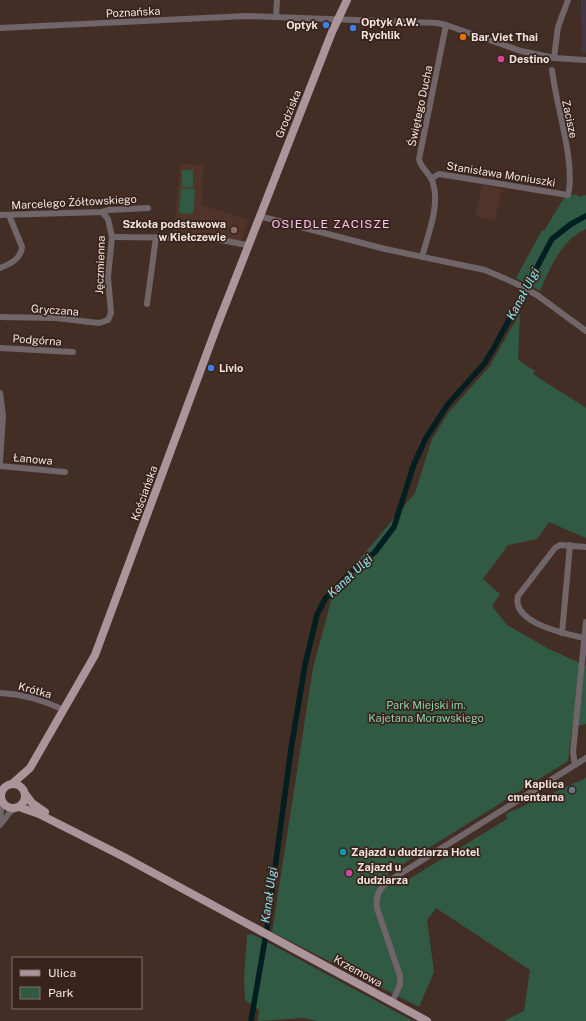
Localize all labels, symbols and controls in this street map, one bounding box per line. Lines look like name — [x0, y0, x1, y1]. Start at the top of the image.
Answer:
street label: Poznańska — [105, 5, 161, 19]
place label: Optyk A.W. Rychlik — [361, 16, 419, 41]
place label: Optyk — [286, 19, 319, 31]
marker: Optyk — [321, 20, 331, 30]
marker: Optyk A.W. Rychlik — [348, 23, 358, 33]
place label: Bar Viet Thai — [471, 31, 538, 43]
marker: Bar Viet Thai — [458, 32, 468, 42]
place label: Destino — [509, 53, 549, 65]
marker: Destino — [496, 54, 506, 64]
street label: Świętego Ducha — [405, 64, 434, 148]
street label: Grodziska — [273, 88, 303, 140]
street label: Zacisze — [560, 99, 580, 139]
street label: Stanisława Moniuszki — [446, 159, 556, 189]
street label: Marcelego Żółtowskiego — [11, 192, 137, 211]
district label: OSIEDLE ZACISZE — [272, 217, 390, 231]
place label: Szkoła podstawowa w Kiełczewie — [122, 218, 226, 243]
marker: Szkoła podstawowa w Kiełczewie — [229, 225, 239, 235]
street label: Jęczmienna — [93, 235, 107, 295]
water label: Kanał Ulgi — [504, 266, 542, 322]
street label: Gryczana — [31, 302, 79, 318]
street label: Podgórna — [12, 332, 62, 348]
place label: Livio — [219, 362, 243, 374]
marker: Livio — [206, 363, 216, 373]
street label: Łanowa — [13, 451, 53, 467]
street label: Kościańska — [129, 464, 159, 522]
water label: Kanał Ulgi — [325, 552, 375, 600]
street label: Krótka — [17, 680, 53, 700]
park label: Park Miejski im. Kajetana Morawskiego — [368, 699, 484, 724]
place label: Kaplica cmentarna — [507, 778, 564, 803]
marker: Kaplica cmentarna — [567, 785, 577, 795]
place label: Zajazd u dudziarza Hotel — [351, 846, 480, 858]
marker: Zajazd u dudziarza Hotel — [338, 847, 348, 857]
place label: Zajazd u dudziarza — [357, 861, 408, 886]
water label: Kanał Ulgi — [258, 866, 280, 924]
marker: Zajazd u dudziarza — [344, 868, 354, 878]
street label: Krzemowa — [332, 953, 384, 989]
legend — [12, 957, 142, 1009]
text: Ulica — [48, 966, 76, 980]
text: Park — [48, 986, 74, 1000]

